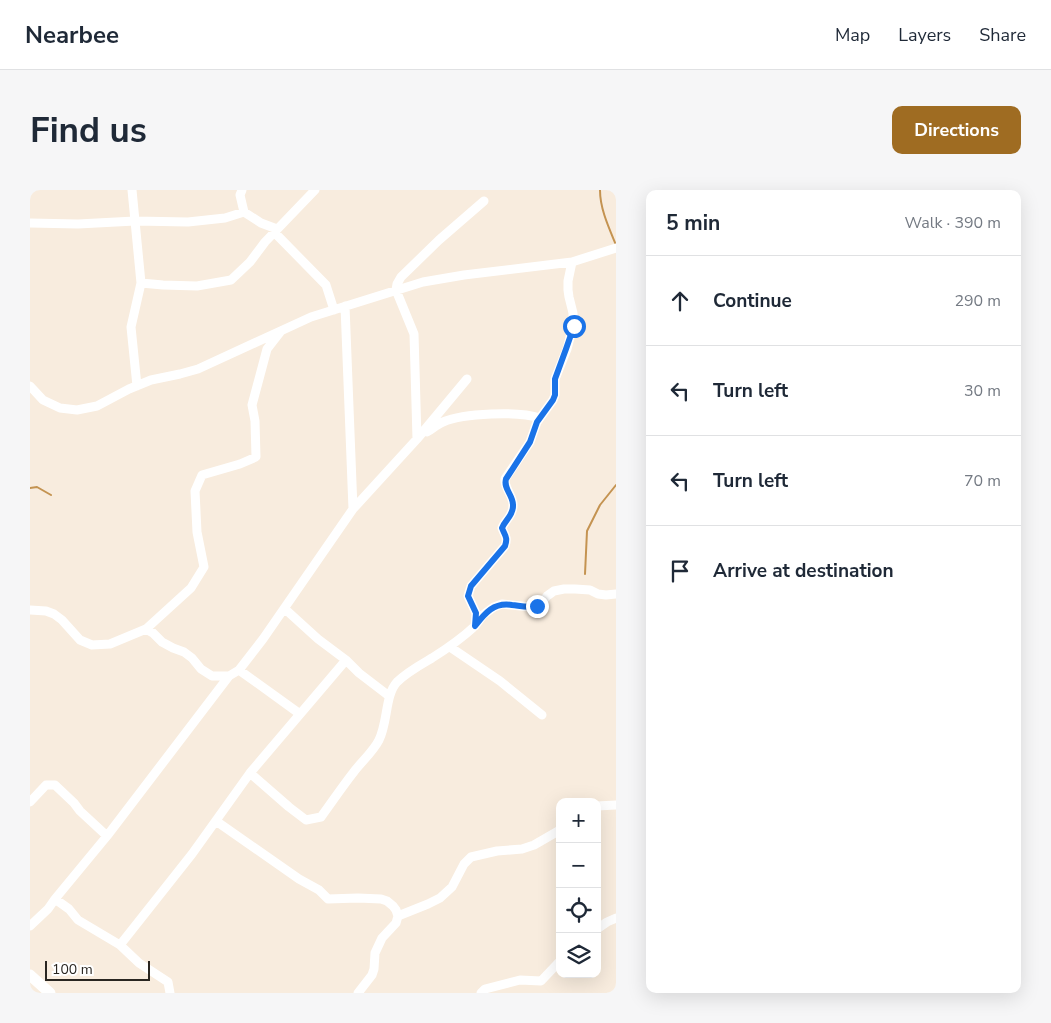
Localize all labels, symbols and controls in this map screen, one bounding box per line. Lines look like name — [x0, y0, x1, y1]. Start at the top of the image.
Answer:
text: Nearbee — [25, 19, 119, 51]
text: Map — [835, 23, 870, 47]
text: Layers — [898, 23, 951, 47]
text: Share — [979, 23, 1026, 47]
button: Directions — [892, 106, 1021, 154]
text: Find us — [30, 107, 147, 154]
text: 5 min — [666, 209, 720, 237]
text: Walk · 390 m — [905, 212, 1001, 234]
icon: ahead — [666, 287, 694, 315]
text: Continue — [713, 288, 792, 314]
text: 290 m — [954, 290, 1001, 312]
route start — [563, 315, 586, 338]
icon: left — [666, 377, 694, 405]
text: Turn left — [713, 378, 788, 404]
text: 30 m — [964, 380, 1001, 402]
icon: left — [666, 467, 694, 495]
text: Turn left — [713, 468, 788, 494]
text: 70 m — [964, 470, 1001, 492]
icon: arrive — [666, 557, 694, 585]
text: Arrive at destination — [713, 558, 894, 584]
route end — [526, 595, 549, 618]
map controls — [556, 798, 601, 978]
button: + — [556, 798, 601, 843]
button: − — [556, 843, 601, 888]
button: locate — [556, 888, 601, 933]
button: layers — [556, 933, 601, 978]
scale bar — [45, 958, 150, 981]
text: 100 m — [52, 960, 93, 979]

